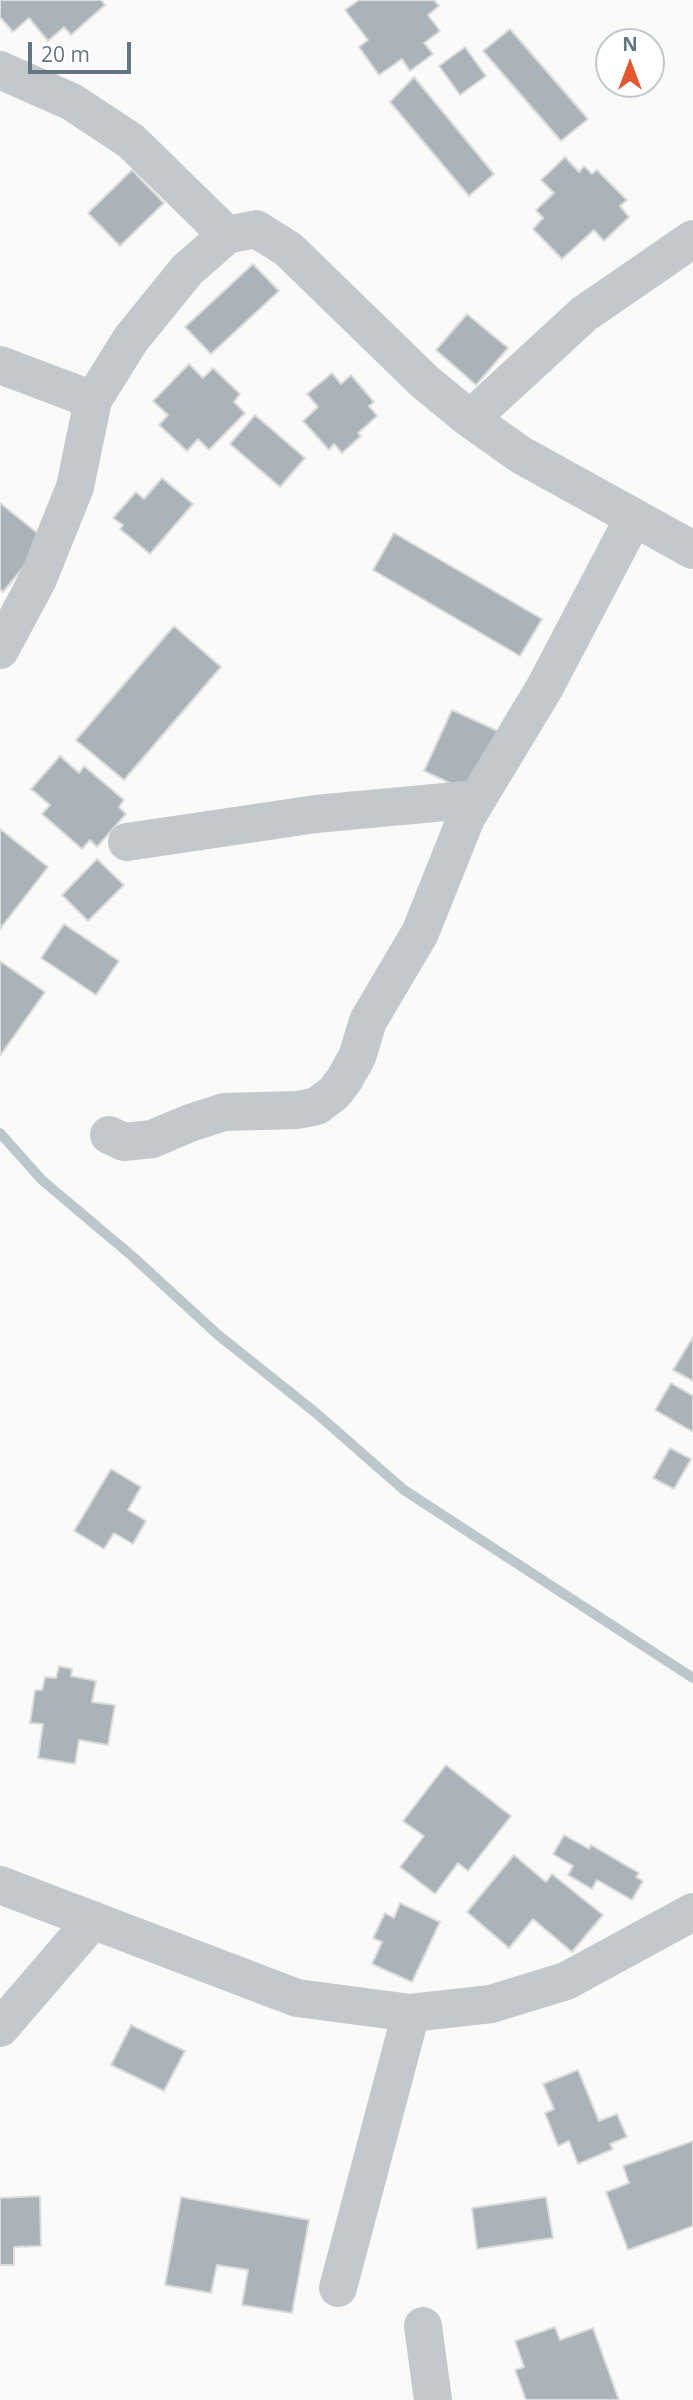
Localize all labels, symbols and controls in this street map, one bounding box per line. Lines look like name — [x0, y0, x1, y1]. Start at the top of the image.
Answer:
scale bar — [32, 28, 135, 72]
north arrow — [595, 28, 665, 98]
text: N — [622, 31, 638, 57]
text: 20 m — [41, 40, 90, 68]

